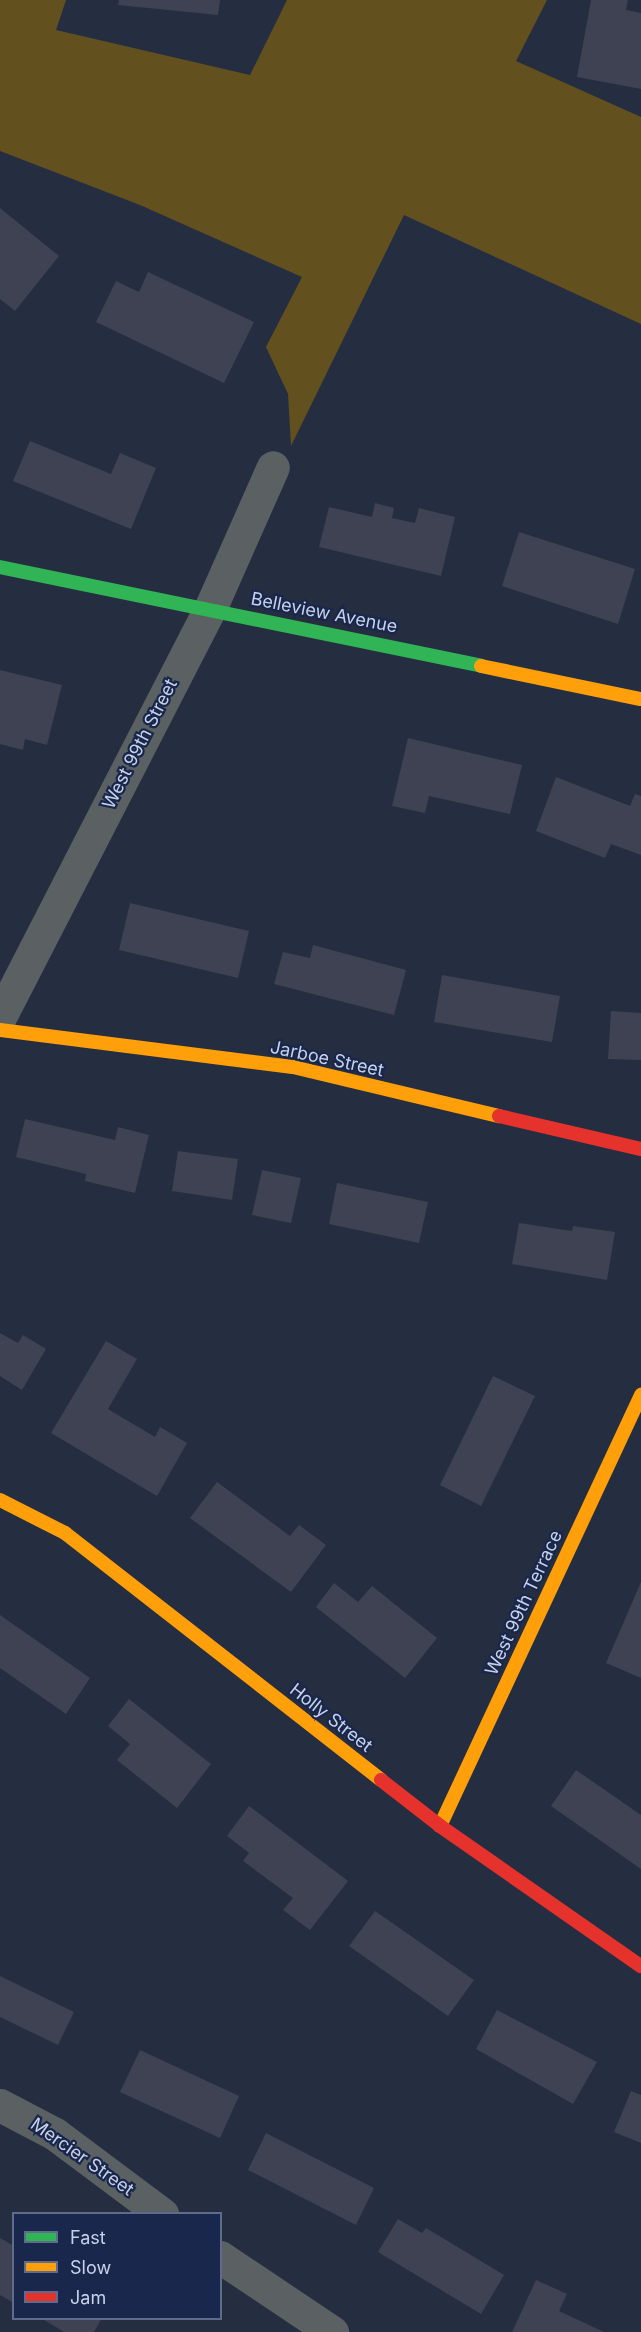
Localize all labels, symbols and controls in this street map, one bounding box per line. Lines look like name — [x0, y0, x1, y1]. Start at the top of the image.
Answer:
street label: Belleview Avenue — [249, 588, 399, 638]
street label: West 99th Street — [98, 676, 182, 812]
street label: Jarboe Street — [268, 1036, 386, 1082]
street label: West 99th Terrace — [481, 1527, 567, 1679]
street label: Holly Street — [285, 1679, 377, 1757]
street label: Mercier Street — [26, 2113, 138, 2201]
legend — [12, 2212, 222, 2320]
text: Fast — [70, 2227, 106, 2248]
text: Slow — [70, 2257, 111, 2278]
text: Jam — [70, 2287, 106, 2308]

